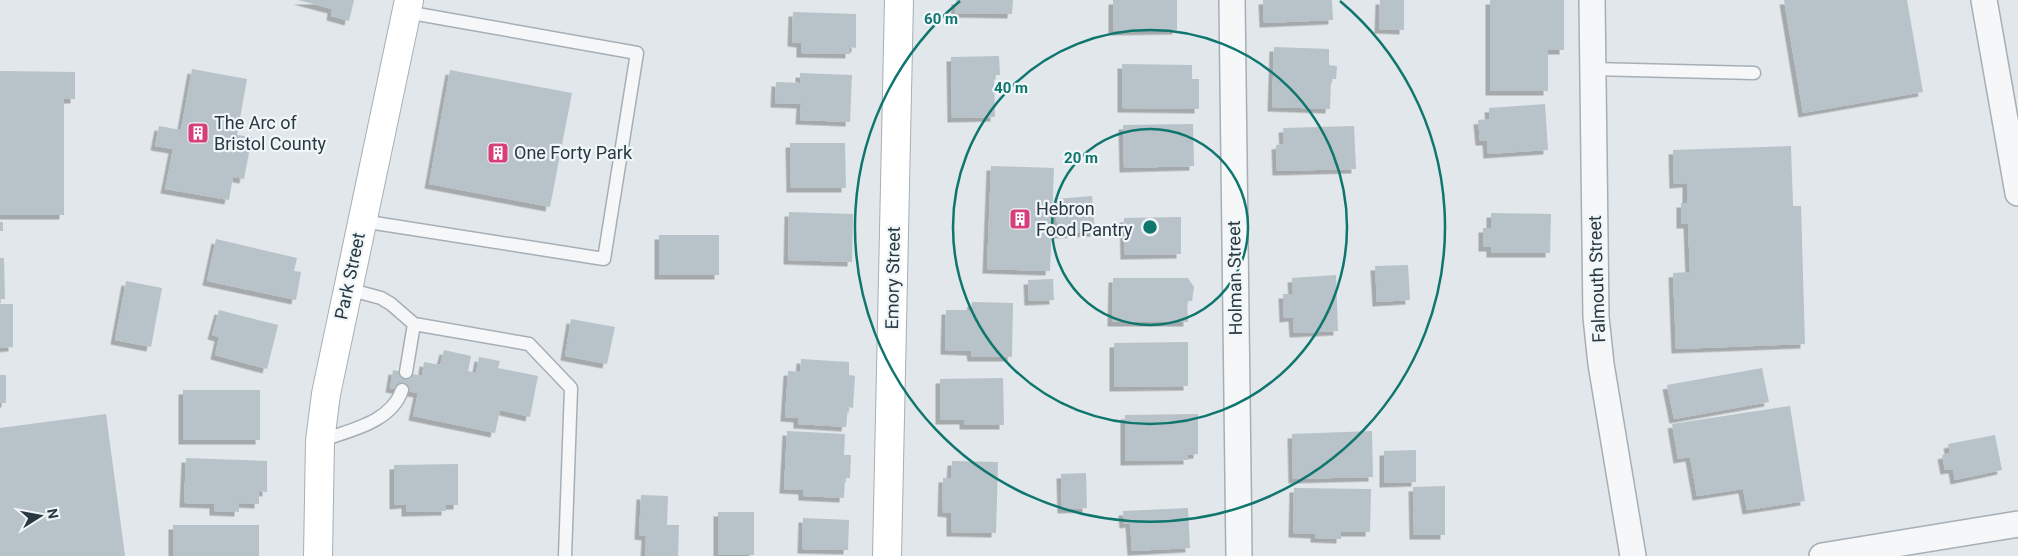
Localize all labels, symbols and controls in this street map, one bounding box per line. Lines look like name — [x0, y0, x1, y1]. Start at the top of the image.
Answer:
text: 60 m — [924, 10, 958, 28]
text: 40 m — [994, 79, 1028, 97]
place label: The Arc of Bristol County — [214, 112, 327, 154]
building icon: The Arc of Bristol County — [186, 121, 210, 145]
building icon: One Forty Park — [486, 141, 510, 165]
place label: One Forty Park — [514, 142, 633, 163]
text: 20 m — [1064, 149, 1098, 167]
place label: Hebron Food Pantry — [1036, 198, 1133, 240]
building icon: Hebron Food Pantry — [1008, 207, 1032, 231]
street label: Falmouth Street — [1584, 215, 1609, 343]
centre of rings — [1141, 218, 1159, 236]
street label: Holman Street — [1223, 220, 1246, 336]
street label: Emory Street — [881, 226, 904, 330]
street label: Park Street — [330, 230, 369, 321]
north arrow — [15, 491, 65, 541]
text: N — [44, 507, 62, 520]

